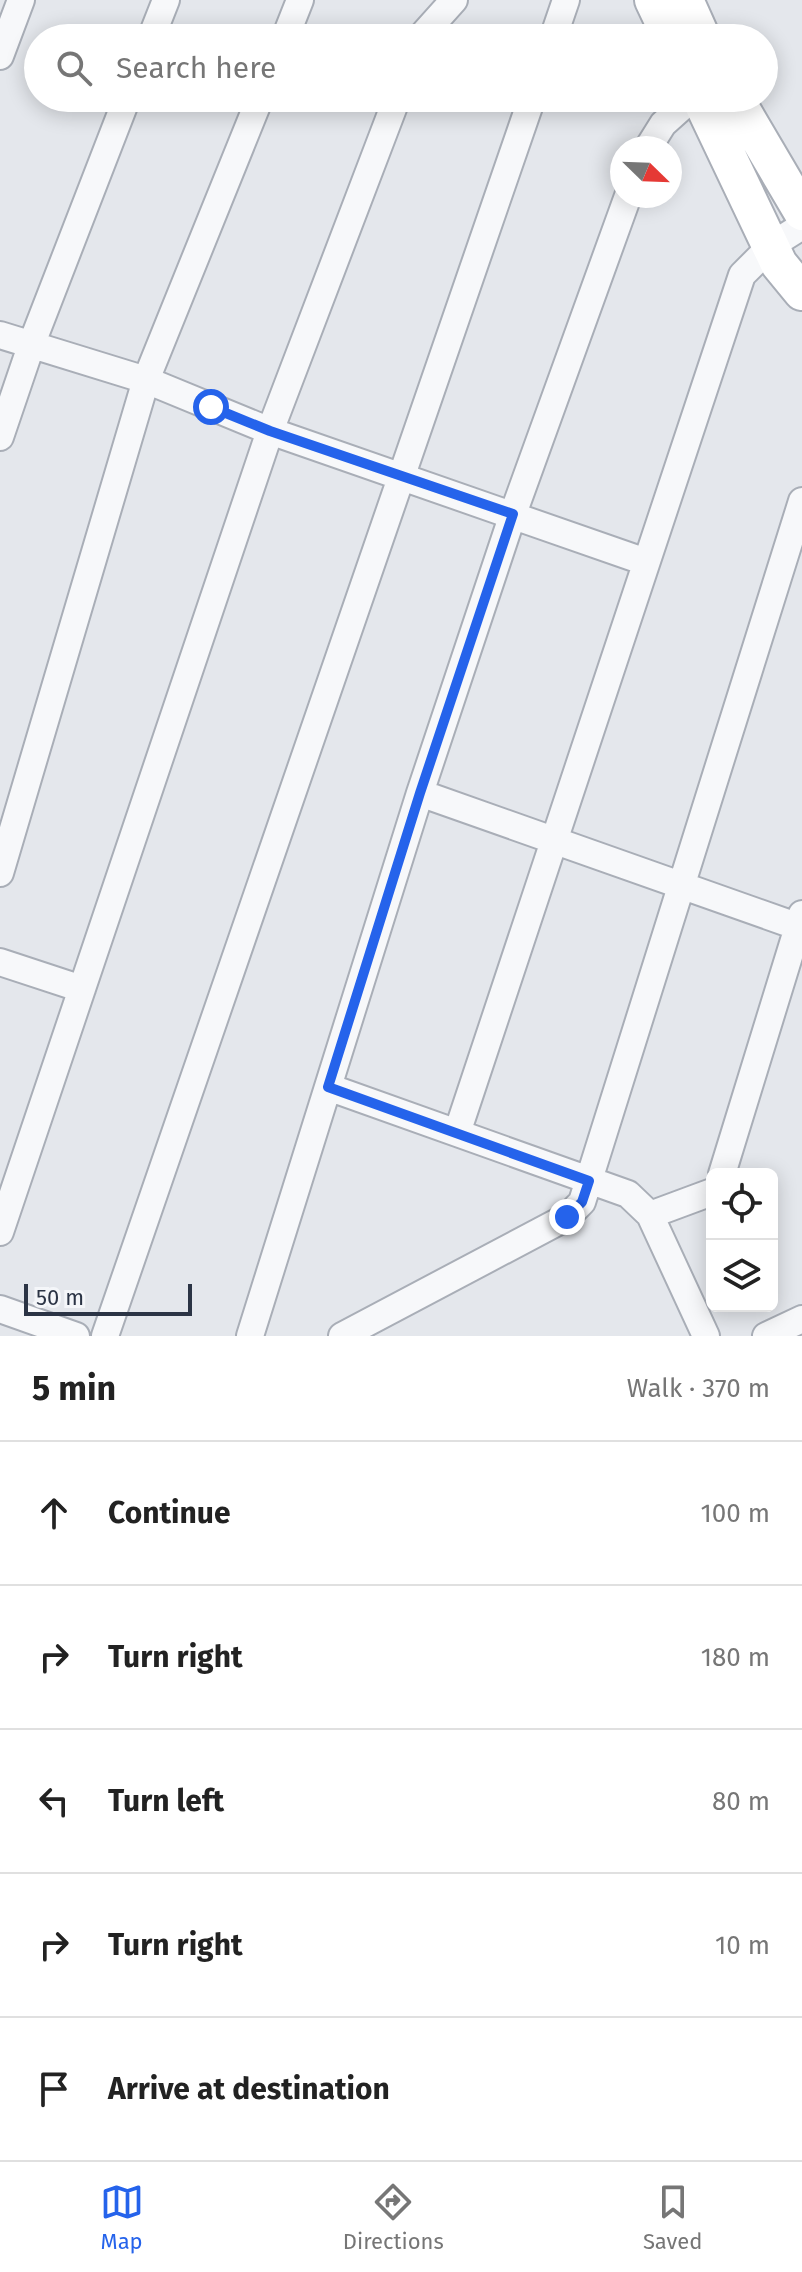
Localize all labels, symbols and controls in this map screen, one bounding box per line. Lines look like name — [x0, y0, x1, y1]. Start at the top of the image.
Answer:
search box — [24, 24, 778, 112]
icon: search — [52, 46, 96, 90]
text: Search here — [116, 50, 276, 86]
north arrow — [610, 136, 682, 208]
route start — [193, 389, 229, 425]
map controls — [706, 1168, 778, 1312]
button: locate — [706, 1168, 778, 1240]
route end — [549, 1199, 585, 1235]
button: layers — [706, 1240, 778, 1312]
scale bar — [24, 1280, 192, 1316]
text: 50 m — [36, 1284, 84, 1311]
text: 5 min — [32, 1368, 116, 1409]
text: Walk · 370 m — [627, 1373, 770, 1404]
icon: ahead — [32, 1491, 76, 1535]
text: Continue — [108, 1495, 231, 1531]
text: 100 m — [701, 1498, 770, 1529]
icon: right — [32, 1635, 76, 1679]
text: Turn right — [108, 1639, 243, 1675]
text: 180 m — [701, 1642, 770, 1673]
icon: left — [32, 1779, 76, 1823]
text: Turn left — [108, 1783, 224, 1819]
text: 80 m — [712, 1786, 770, 1817]
icon: right — [32, 1923, 76, 1967]
text: Turn right — [108, 1927, 243, 1963]
text: 10 m — [715, 1930, 770, 1961]
icon: arrive — [32, 2067, 76, 2111]
text: Arrive at destination — [108, 2071, 390, 2107]
tab: Map — [100, 2180, 144, 2255]
tab: Directions — [343, 2180, 444, 2255]
tab: Saved — [643, 2180, 702, 2255]

